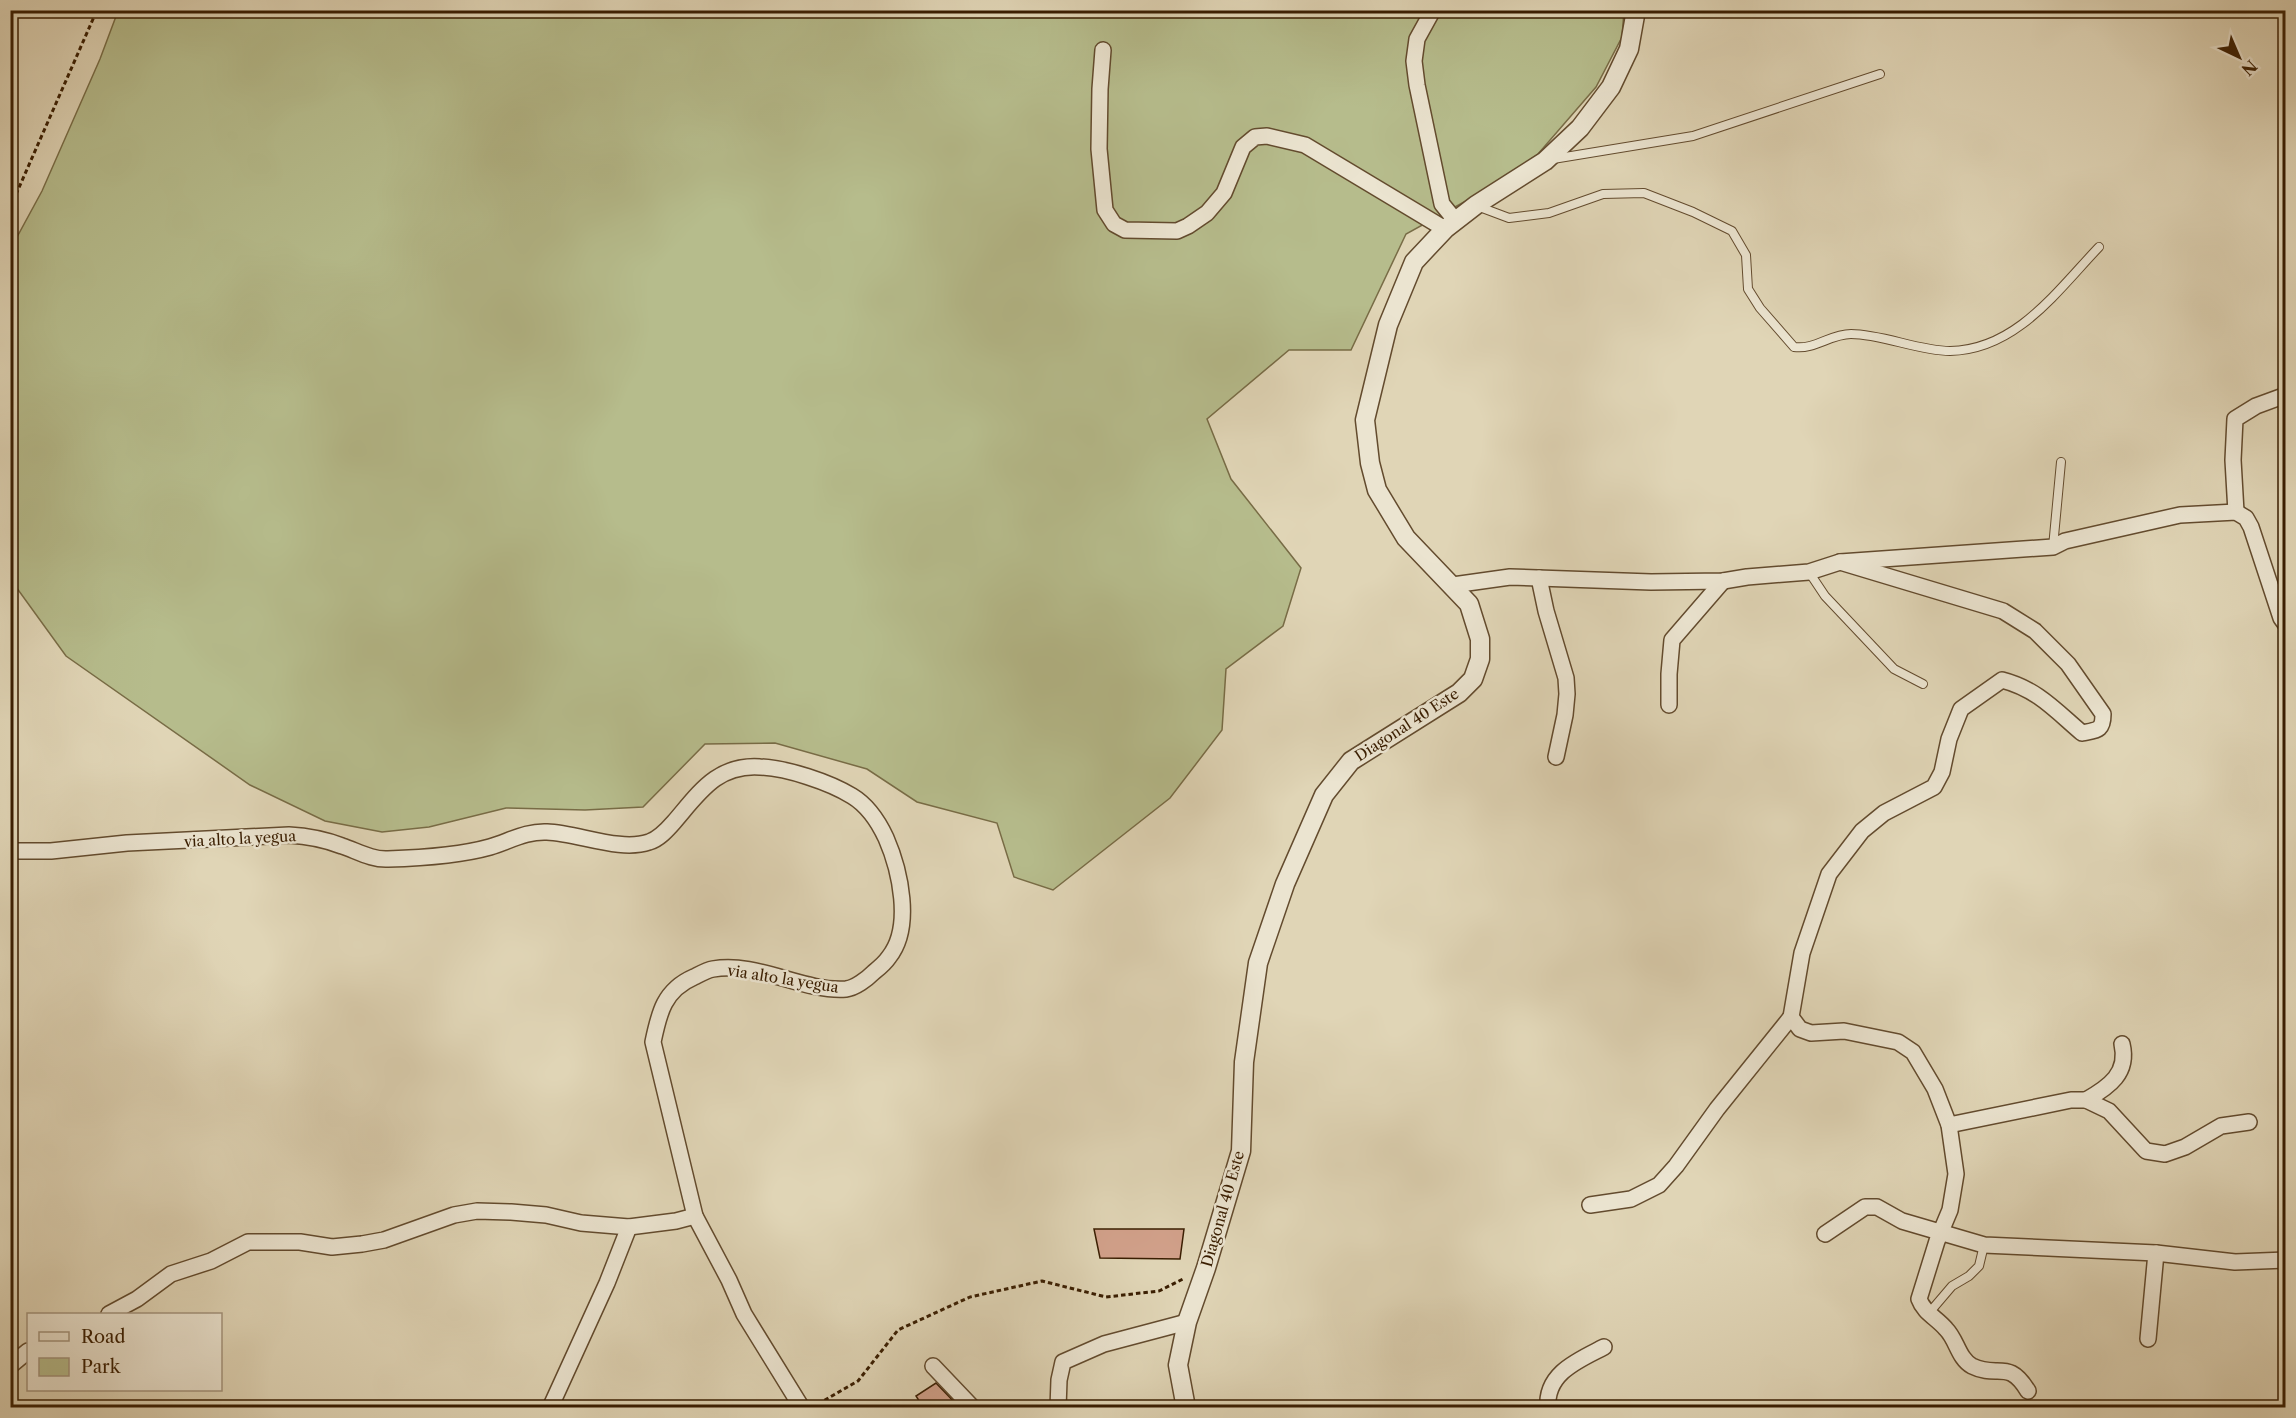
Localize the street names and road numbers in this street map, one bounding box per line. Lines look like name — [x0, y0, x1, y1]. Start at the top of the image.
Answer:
street label: Diagonal 40 Este — [1351, 684, 1462, 765]
street label: via alto la yegua — [182, 826, 297, 851]
street label: via alto la yegua — [725, 960, 840, 997]
street label: Diagonal 40 Este — [1197, 1149, 1248, 1269]

